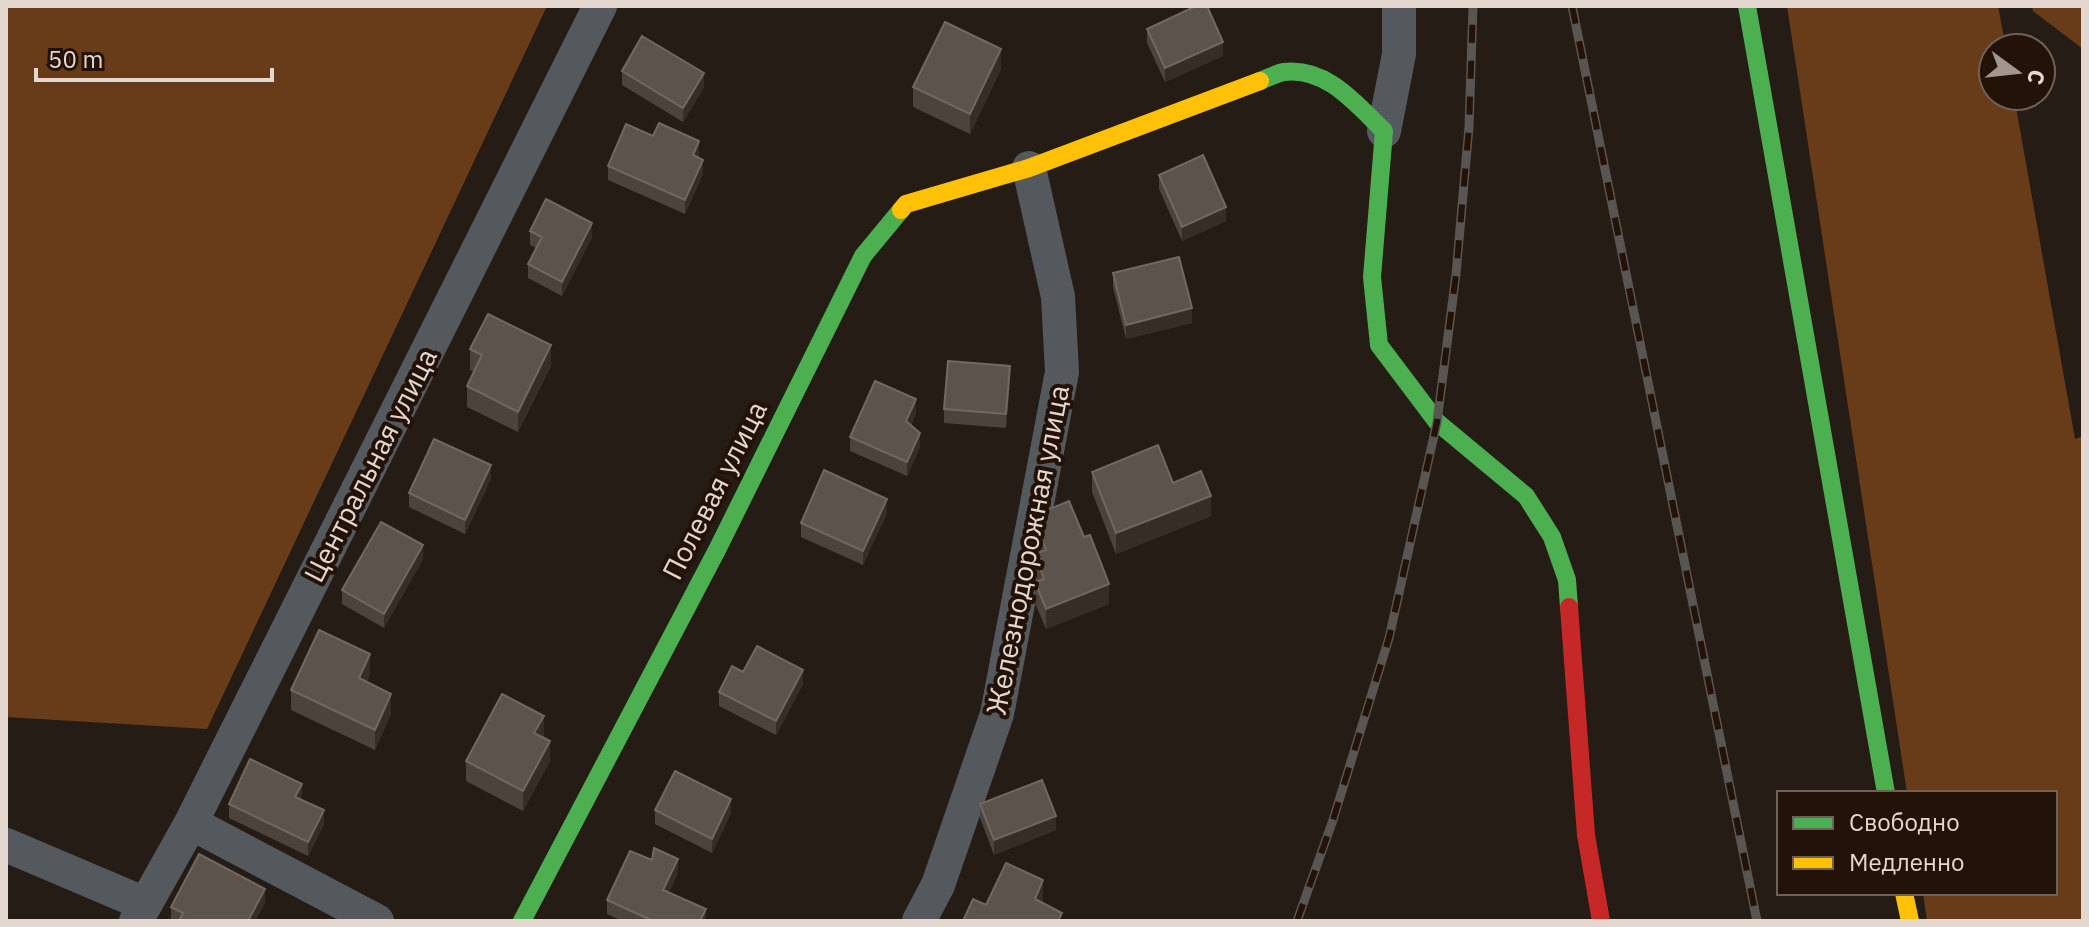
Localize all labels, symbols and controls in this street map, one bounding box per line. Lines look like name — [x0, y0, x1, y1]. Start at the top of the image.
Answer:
scale bar — [36, 32, 272, 82]
north arrow — [1977, 32, 2057, 112]
text: 50 m — [48, 43, 103, 75]
text: С — [2021, 67, 2053, 88]
street label: Центральная улица — [295, 342, 445, 588]
street label: Железнодорожная улица — [977, 382, 1077, 718]
street label: Полевая улица — [653, 394, 775, 586]
legend — [1777, 791, 2057, 895]
text: Свободно — [1849, 806, 1960, 838]
text: Медленно — [1849, 846, 1965, 878]

